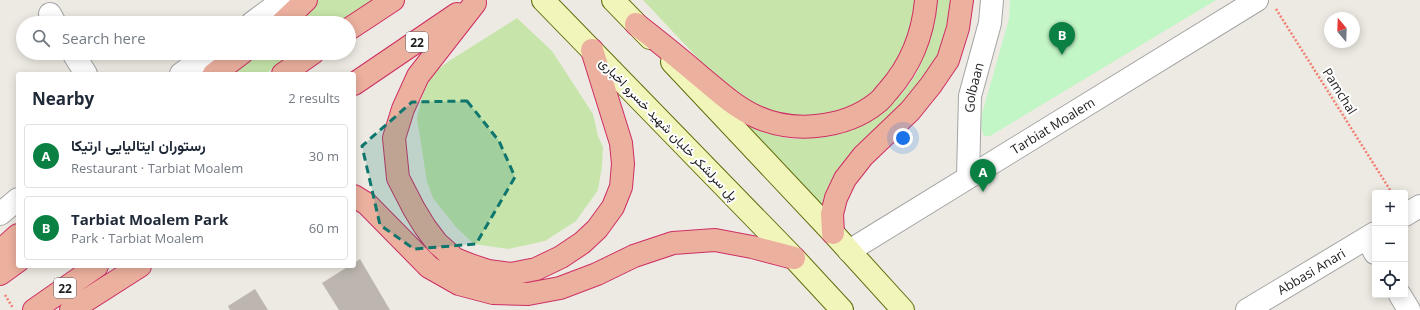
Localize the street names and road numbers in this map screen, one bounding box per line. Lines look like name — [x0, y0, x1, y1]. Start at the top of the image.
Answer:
road number: 22 — [406, 32, 428, 52]
street label: پل سرلشکر خلبان شهید خسرو اخباری — [595, 54, 742, 205]
street label: Golbaan — [961, 60, 988, 113]
street label: Pamchal — [1319, 64, 1361, 118]
street label: Tarbiat Moalem — [1007, 93, 1098, 159]
street label: Abbasi Anari — [1274, 244, 1349, 299]
road number: 22 — [54, 278, 76, 298]

